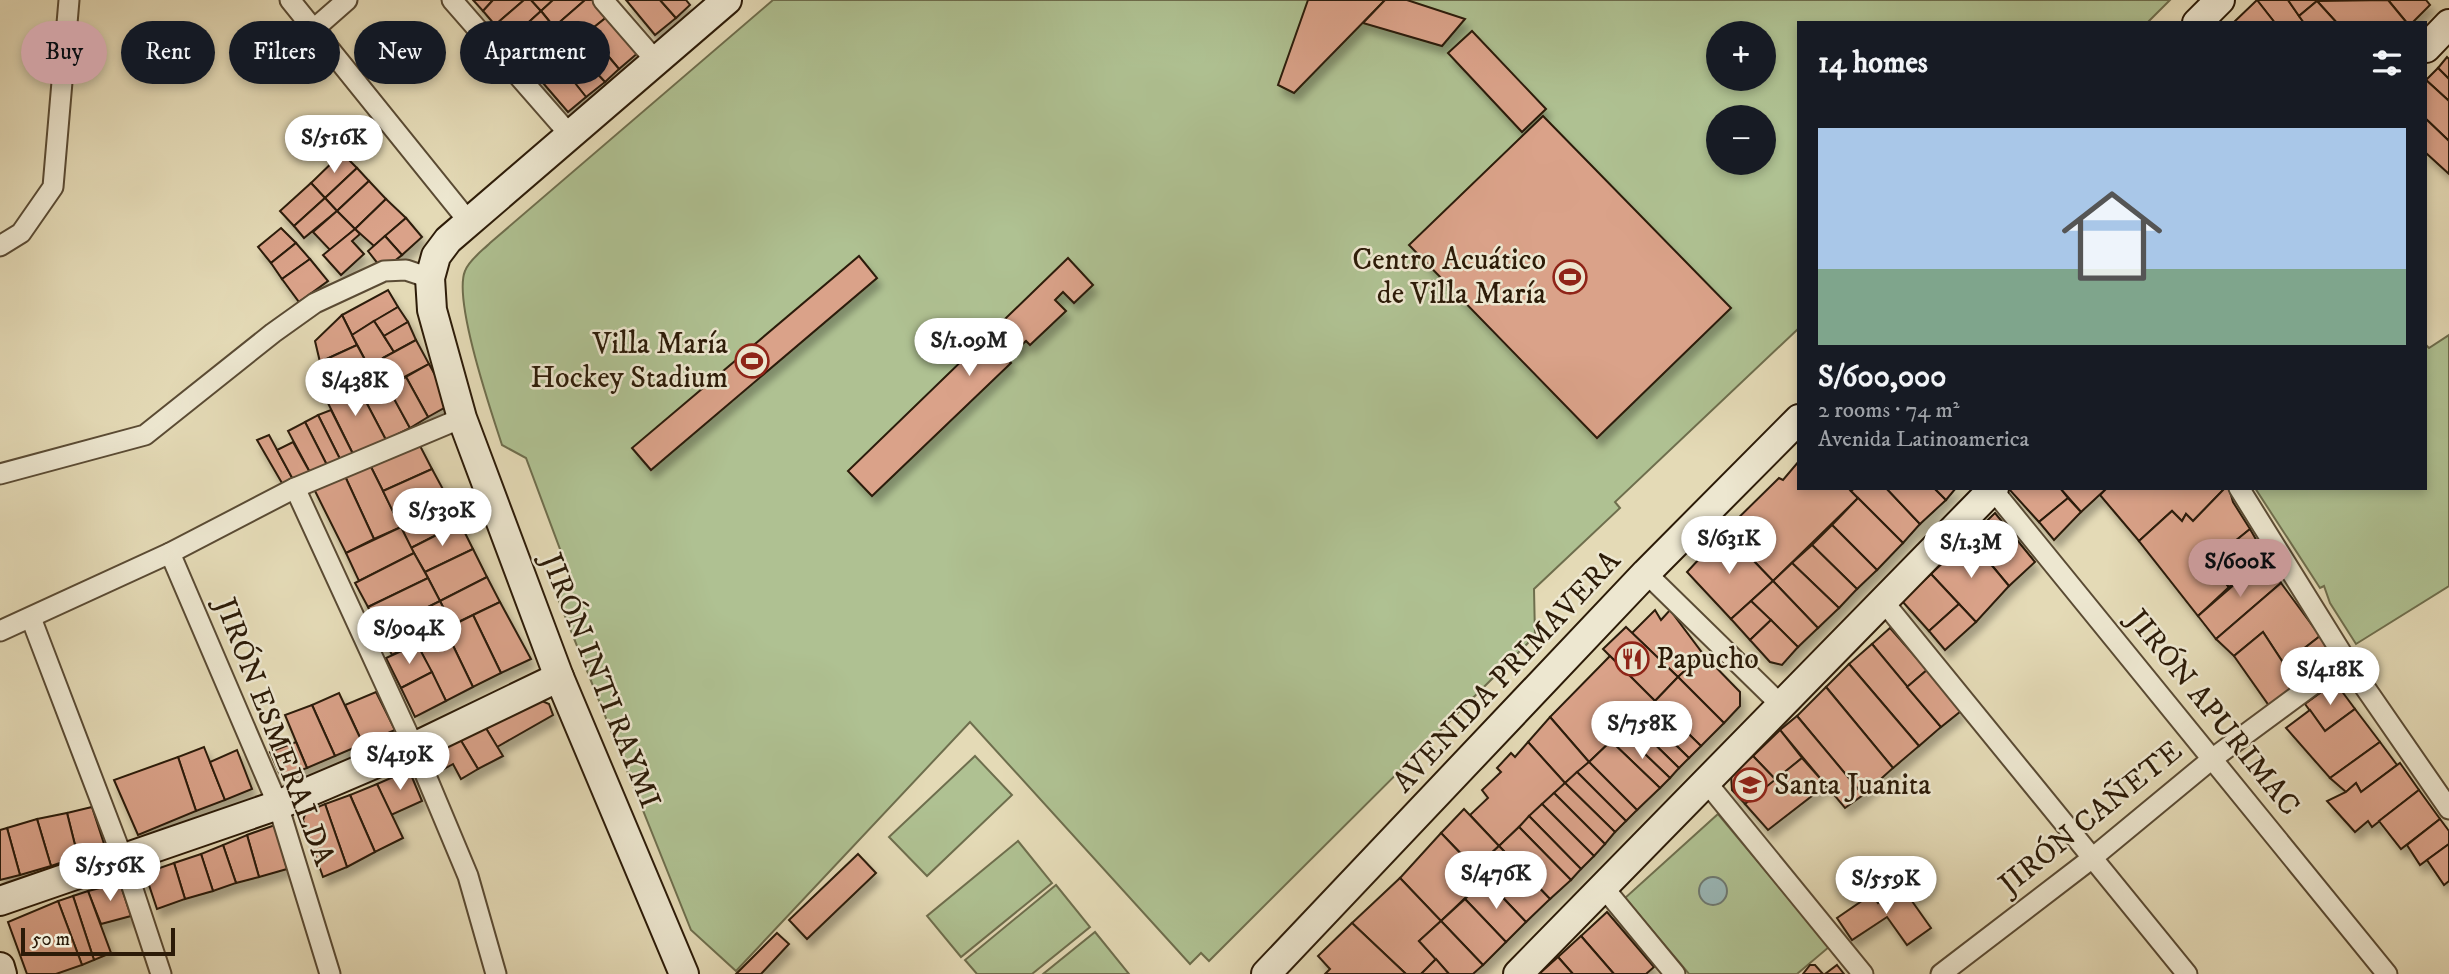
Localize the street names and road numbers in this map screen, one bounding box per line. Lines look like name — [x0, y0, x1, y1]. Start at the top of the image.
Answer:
street label: AVENIDA PRIMAVERA — [1385, 543, 1629, 801]
street label: JIRÓN INTI RAYMI — [531, 545, 670, 814]
street label: JIRÓN ESMERALDA — [205, 589, 344, 872]
street label: JIRÓN APURIMAC — [2117, 599, 2309, 824]
street label: JIRÓN CAÑETE — [1988, 731, 2190, 905]

